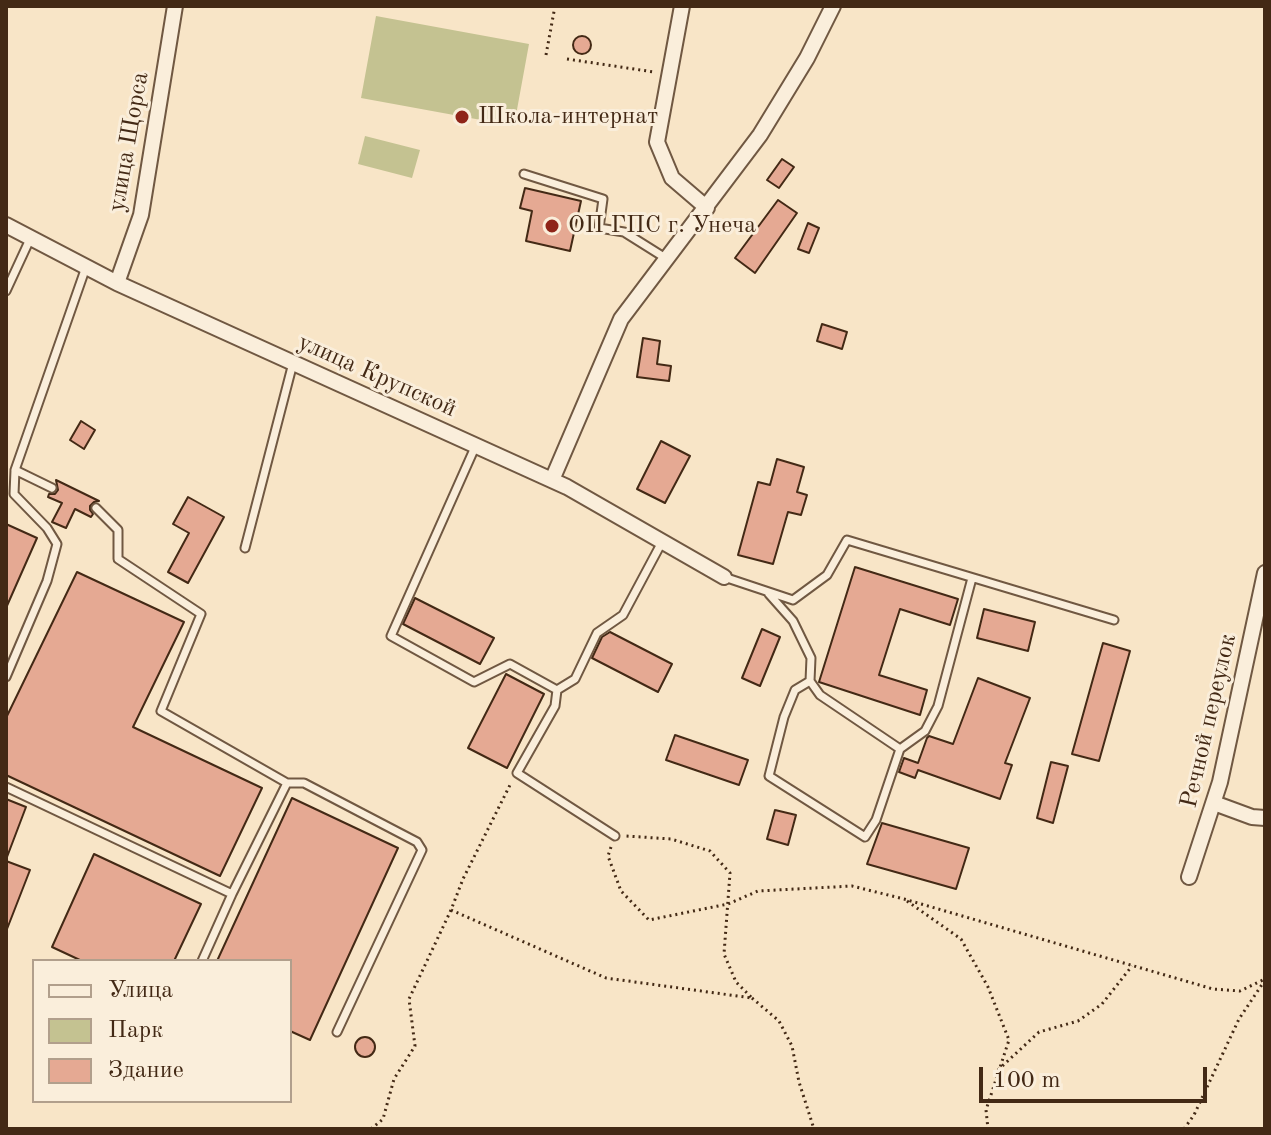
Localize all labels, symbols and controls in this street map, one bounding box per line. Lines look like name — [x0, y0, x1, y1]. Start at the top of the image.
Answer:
street label: улица Щорса — [103, 70, 155, 214]
place label: Школа-интернат — [478, 103, 658, 131]
marker: Школа-интернат — [453, 108, 471, 126]
place label: ОП ГПС г. Унеча — [568, 212, 756, 240]
marker: ОП ГПС г. Унеча — [543, 217, 561, 235]
street label: улица Крупской — [293, 328, 461, 424]
street label: Речной переулок — [1175, 631, 1243, 811]
legend — [32, 959, 292, 1103]
text: Улица — [108, 979, 173, 1003]
text: Парк — [108, 1019, 163, 1043]
scale bar — [983, 1051, 1211, 1101]
text: Здание — [108, 1059, 184, 1083]
text: 100 m — [993, 1069, 1061, 1093]

